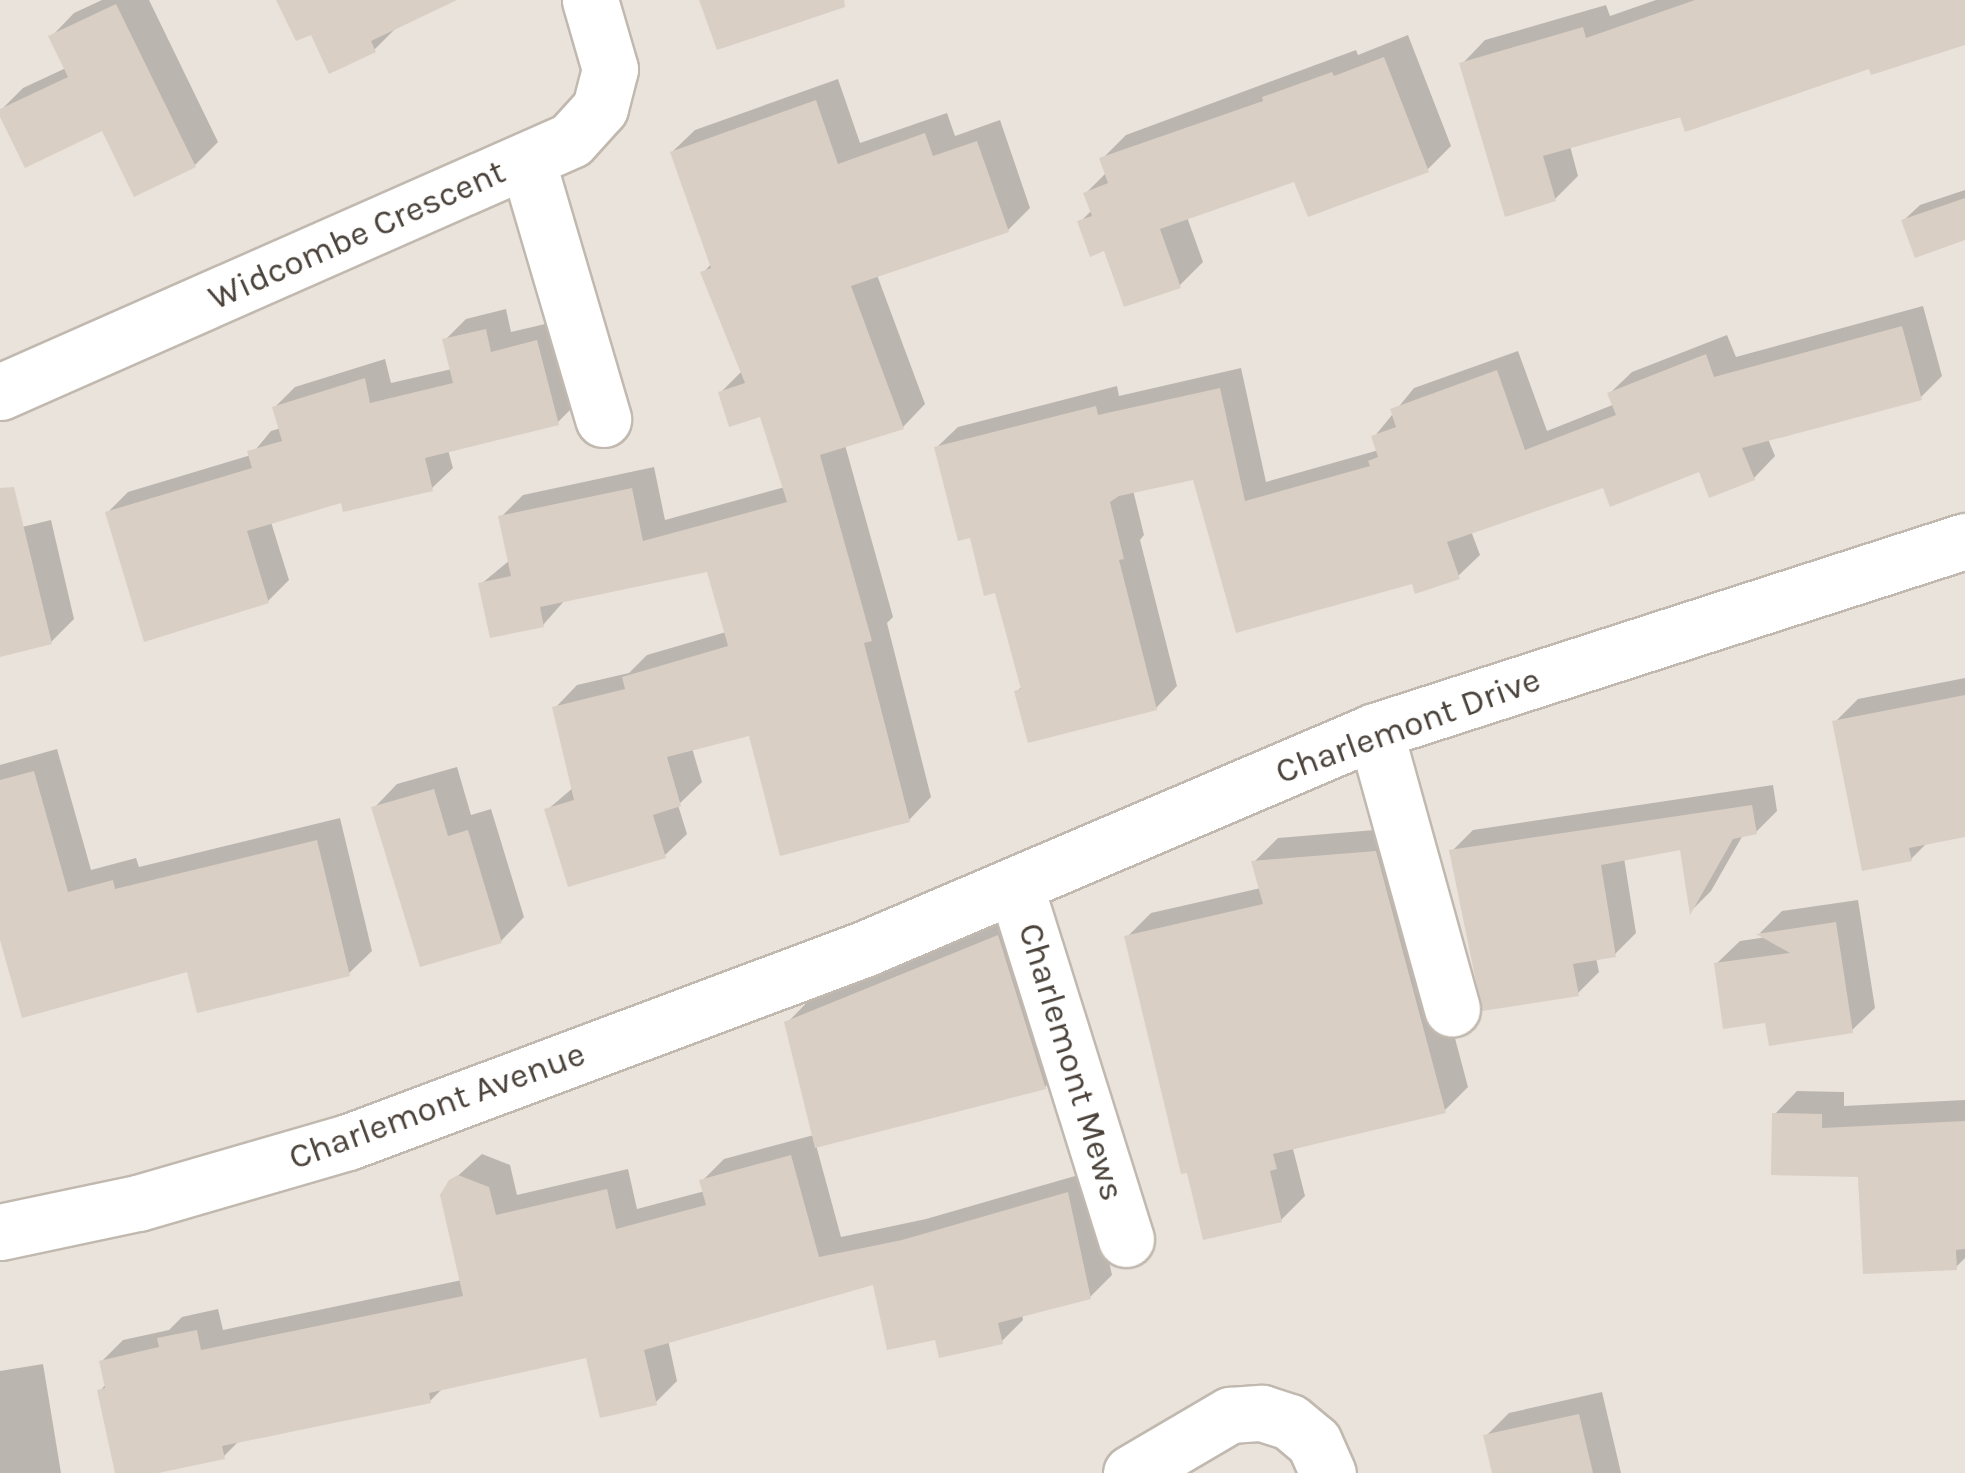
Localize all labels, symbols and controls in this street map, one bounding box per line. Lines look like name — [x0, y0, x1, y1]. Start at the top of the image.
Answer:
street label: Widcombe Crescent — [202, 151, 512, 319]
street label: Charlemont Drive — [1270, 659, 1546, 793]
street label: Charlemont Mews — [1009, 918, 1133, 1206]
street label: Charlemont Avenue — [283, 1033, 591, 1179]

